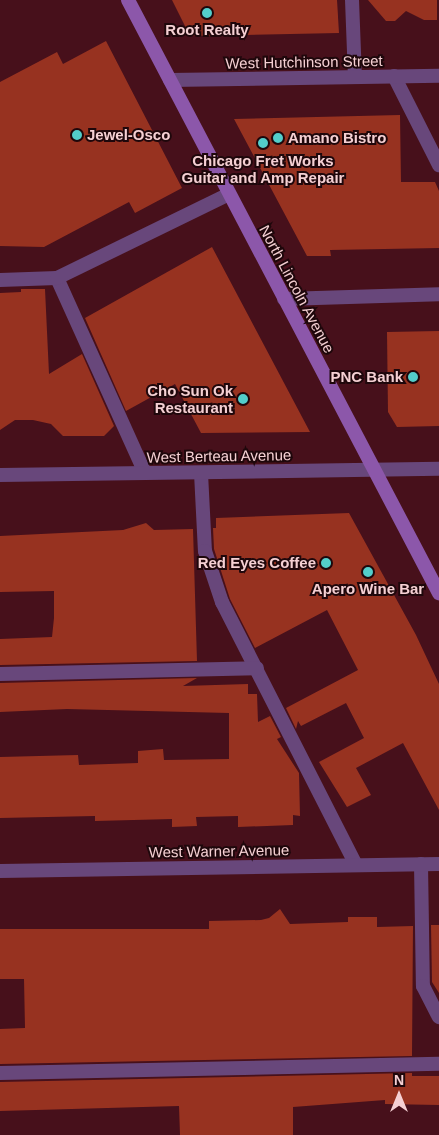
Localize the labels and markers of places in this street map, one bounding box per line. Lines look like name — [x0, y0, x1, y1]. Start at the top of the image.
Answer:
marker: Root Realty — [201, 7, 213, 19]
place label: Root Realty — [165, 21, 249, 39]
place label: Jewel-Osco — [87, 126, 170, 144]
marker: Jewel-Osco — [71, 129, 83, 141]
place label: Amano Bistro — [288, 129, 386, 147]
marker: Amano Bistro — [272, 132, 284, 144]
marker: Chicago Fret Works Guitar and Amp Repair — [257, 137, 269, 149]
place label: Chicago Fret Works Guitar and Amp Repair — [181, 151, 345, 186]
place label: PNC Bank — [330, 368, 403, 386]
marker: PNC Bank — [407, 371, 419, 383]
place label: Cho Sun Ok Restaurant — [147, 381, 233, 416]
marker: Cho Sun Ok Restaurant — [237, 393, 249, 405]
place label: Red Eyes Coffee — [198, 554, 316, 572]
marker: Red Eyes Coffee — [320, 557, 332, 569]
marker: Apero Wine Bar — [362, 566, 374, 578]
place label: Apero Wine Bar — [312, 580, 424, 598]

